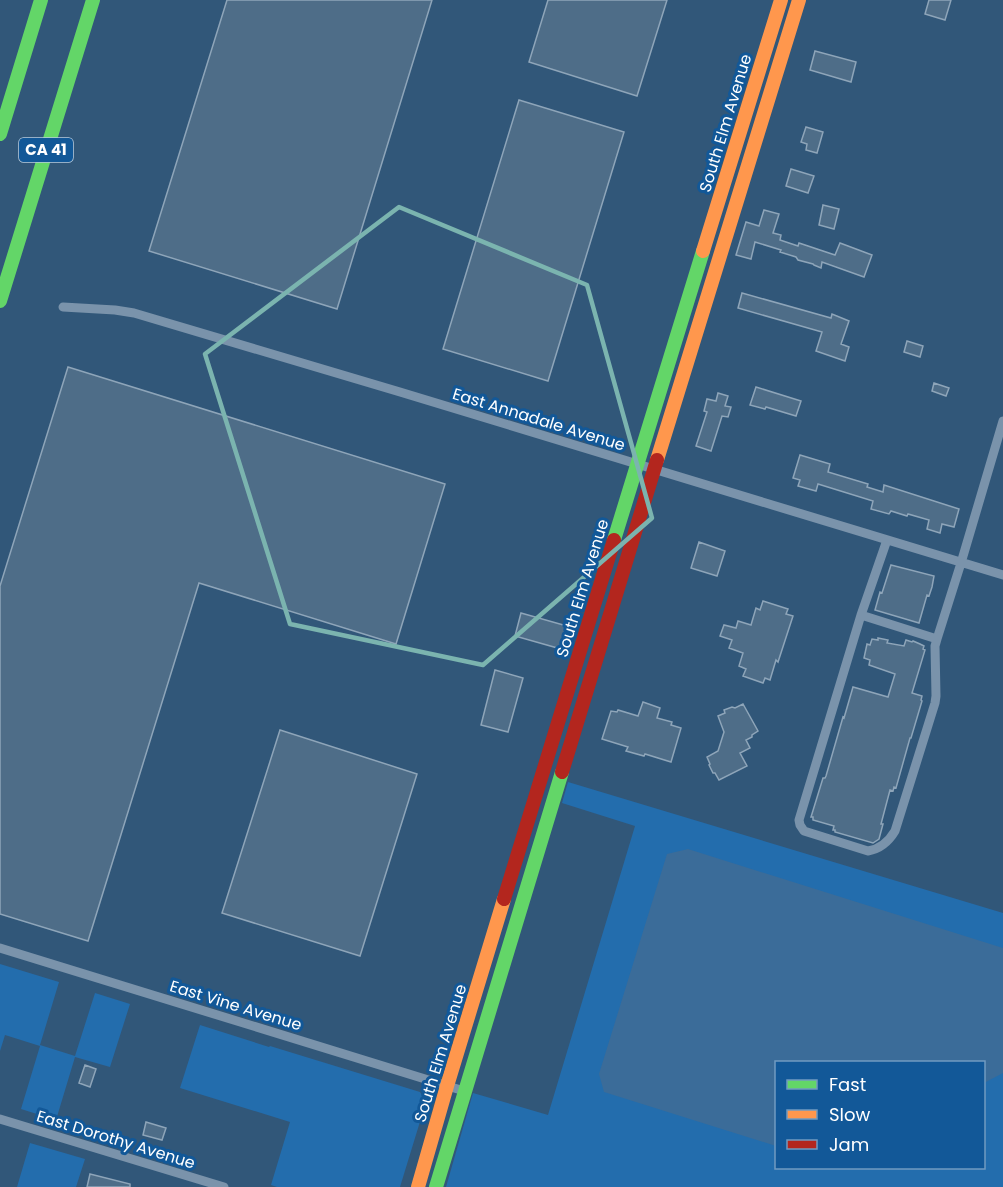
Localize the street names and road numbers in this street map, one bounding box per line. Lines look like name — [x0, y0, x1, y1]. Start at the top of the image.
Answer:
street label: South Elm Avenue — [694, 51, 757, 195]
road number: CA 41 — [19, 138, 73, 162]
street label: East Annadale Avenue — [450, 382, 628, 457]
street label: South Elm Avenue — [551, 516, 614, 660]
street label: East Vine Avenue — [167, 974, 305, 1036]
street label: South Elm Avenue — [409, 981, 472, 1125]
street label: East Dorothy Avenue — [34, 1104, 198, 1175]

